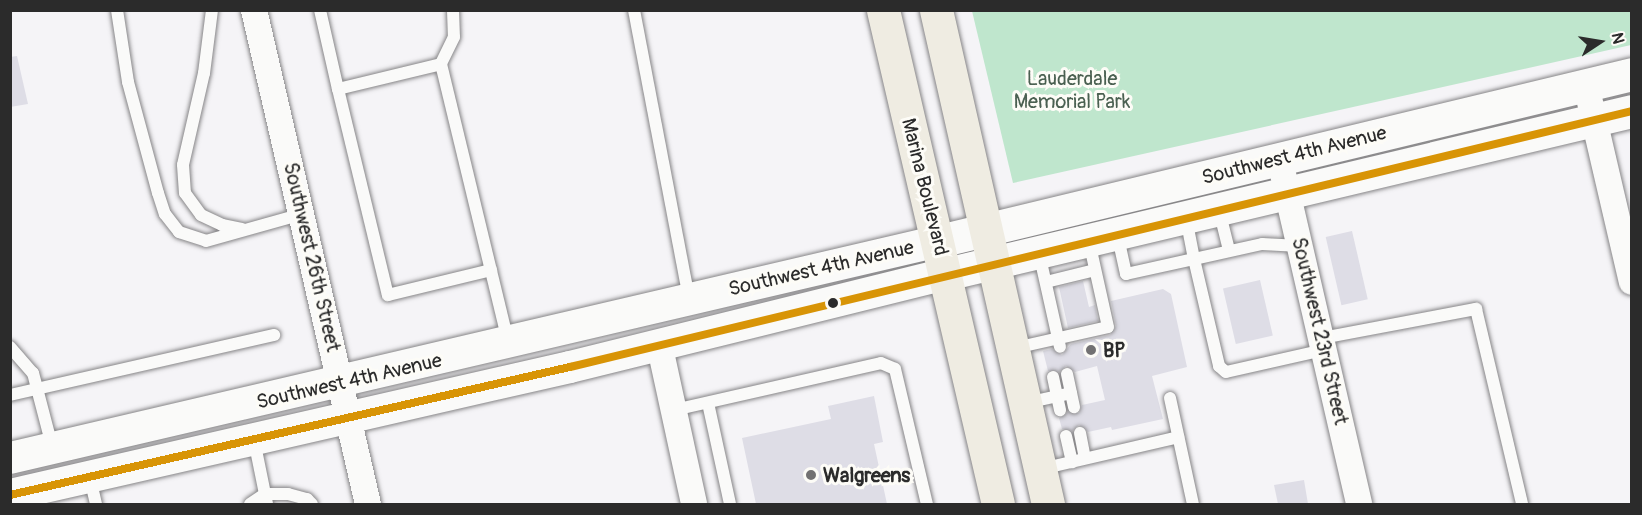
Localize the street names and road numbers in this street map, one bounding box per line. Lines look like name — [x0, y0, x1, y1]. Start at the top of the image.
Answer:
street label: Marina Boulevard — [896, 116, 954, 258]
street label: Southwest 4th Avenue — [1199, 120, 1389, 190]
street label: Southwest 26th Street — [279, 160, 345, 354]
street label: Southwest 4th Avenue — [726, 235, 916, 301]
street label: Southwest 23rd Street — [1287, 235, 1353, 427]
street label: Southwest 4th Avenue — [254, 348, 444, 414]

